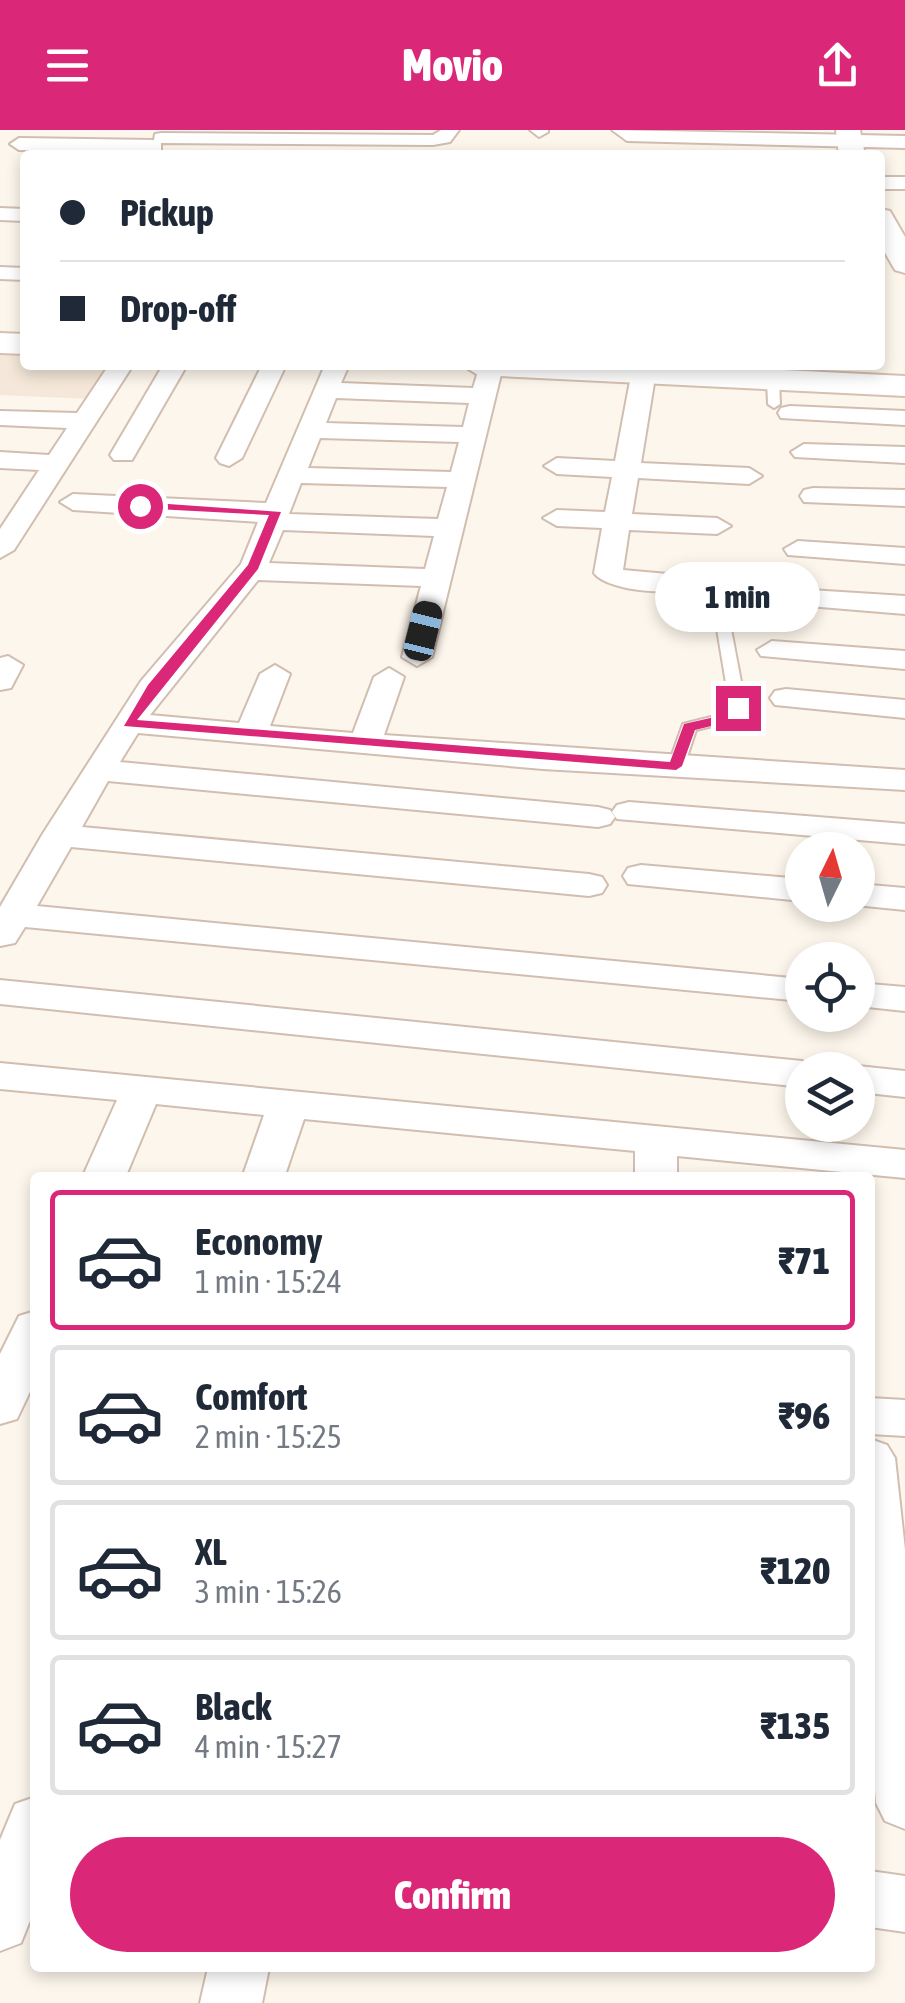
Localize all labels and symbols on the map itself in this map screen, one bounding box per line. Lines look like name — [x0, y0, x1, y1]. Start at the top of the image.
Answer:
route start — [118, 484, 163, 529]
callout: 1 min — [656, 563, 820, 633]
car — [401, 598, 445, 664]
route end — [716, 686, 761, 731]
north arrow — [785, 832, 875, 922]

